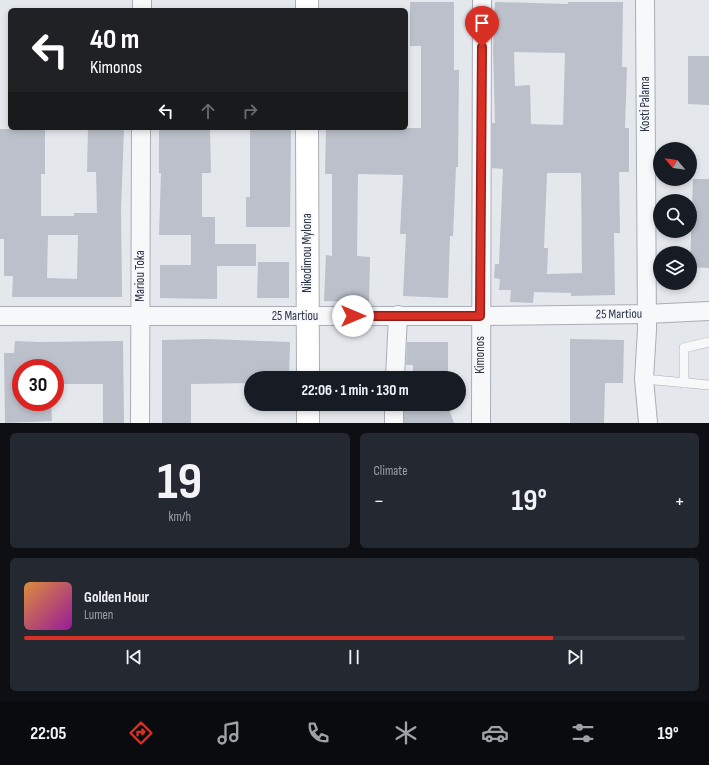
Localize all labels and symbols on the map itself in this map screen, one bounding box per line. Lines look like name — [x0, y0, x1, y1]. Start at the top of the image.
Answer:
pin — [465, 6, 499, 47]
street label: Kosti Palama — [637, 76, 653, 132]
north arrow — [653, 142, 697, 186]
street label: Nikodimou Mylona — [299, 213, 315, 293]
street label: Mariou Toka — [132, 250, 148, 302]
position arrow — [332, 295, 374, 337]
street label: 25 Martiou — [596, 306, 642, 322]
street label: 25 Martiou — [272, 308, 318, 324]
street label: Kimonos — [472, 336, 488, 374]
speed limit sign: 30 — [12, 359, 64, 411]

